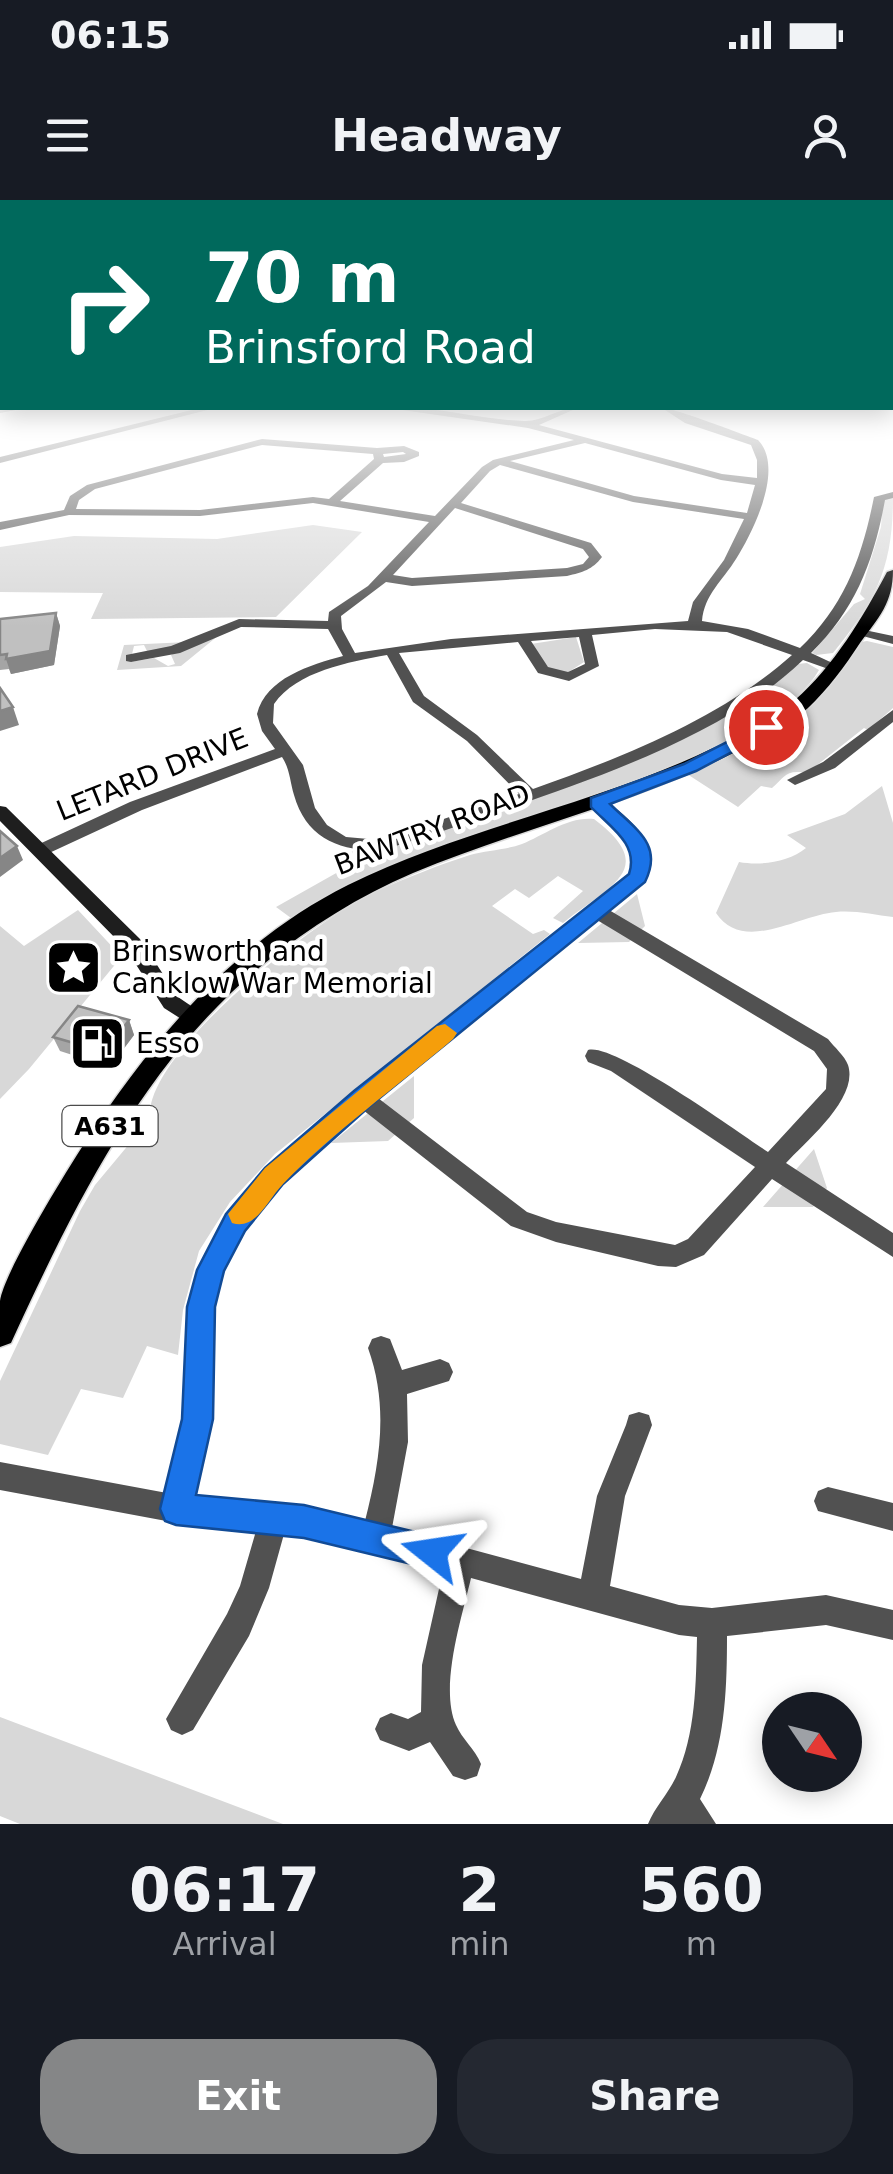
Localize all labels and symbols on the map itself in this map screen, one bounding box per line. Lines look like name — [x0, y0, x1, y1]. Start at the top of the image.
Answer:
pin — [724, 685, 809, 770]
street label: LETARD DRIVE — [52, 721, 253, 828]
street label: BAWTRY ROAD — [330, 777, 535, 882]
place label: Brinsworth and Canklow War Memorial — [112, 935, 433, 1000]
place icon: Brinsworth and Canklow War Memorial — [43, 937, 103, 997]
fuel station icon: Esso — [67, 1013, 127, 1073]
place label: Esso — [136, 1027, 200, 1060]
road number: A631 — [62, 1106, 158, 1146]
position arrow — [380, 1500, 484, 1604]
north arrow — [762, 1692, 862, 1792]

